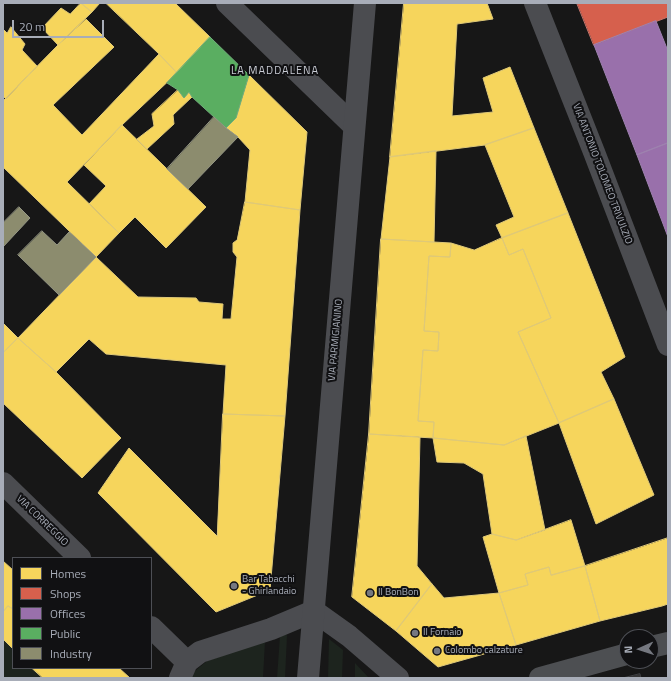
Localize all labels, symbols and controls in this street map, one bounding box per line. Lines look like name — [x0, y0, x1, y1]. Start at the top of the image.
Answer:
scale bar — [14, 12, 106, 38]
text: 20 m — [19, 17, 45, 36]
district label: LA MADDALENA — [231, 64, 319, 78]
street label: VIA ANTONIO TOLOMEO TRIVULZIO — [570, 102, 634, 246]
street label: VIA PARMIGIANINO — [326, 299, 346, 381]
street label: VIA CORREGGIO — [14, 493, 70, 549]
legend — [12, 557, 152, 669]
text: Homes — [50, 564, 86, 583]
place label: Bar Tabacchi - Ghirlandaio — [242, 574, 296, 598]
marker: Bar Tabacchi - Ghirlandaio — [229, 581, 239, 591]
text: Shops — [50, 584, 81, 603]
place label: Il BonBon — [378, 587, 419, 599]
marker: Il BonBon — [365, 588, 375, 598]
text: Offices — [50, 604, 85, 623]
text: Public — [50, 624, 80, 643]
place label: Il Fornaio — [423, 627, 462, 639]
marker: Il Fornaio — [410, 628, 420, 638]
north arrow — [619, 629, 659, 669]
text: Industry — [50, 644, 92, 663]
place label: Colombo calzature — [445, 645, 523, 657]
text: N — [620, 645, 636, 654]
marker: Colombo calzature — [432, 646, 442, 656]

